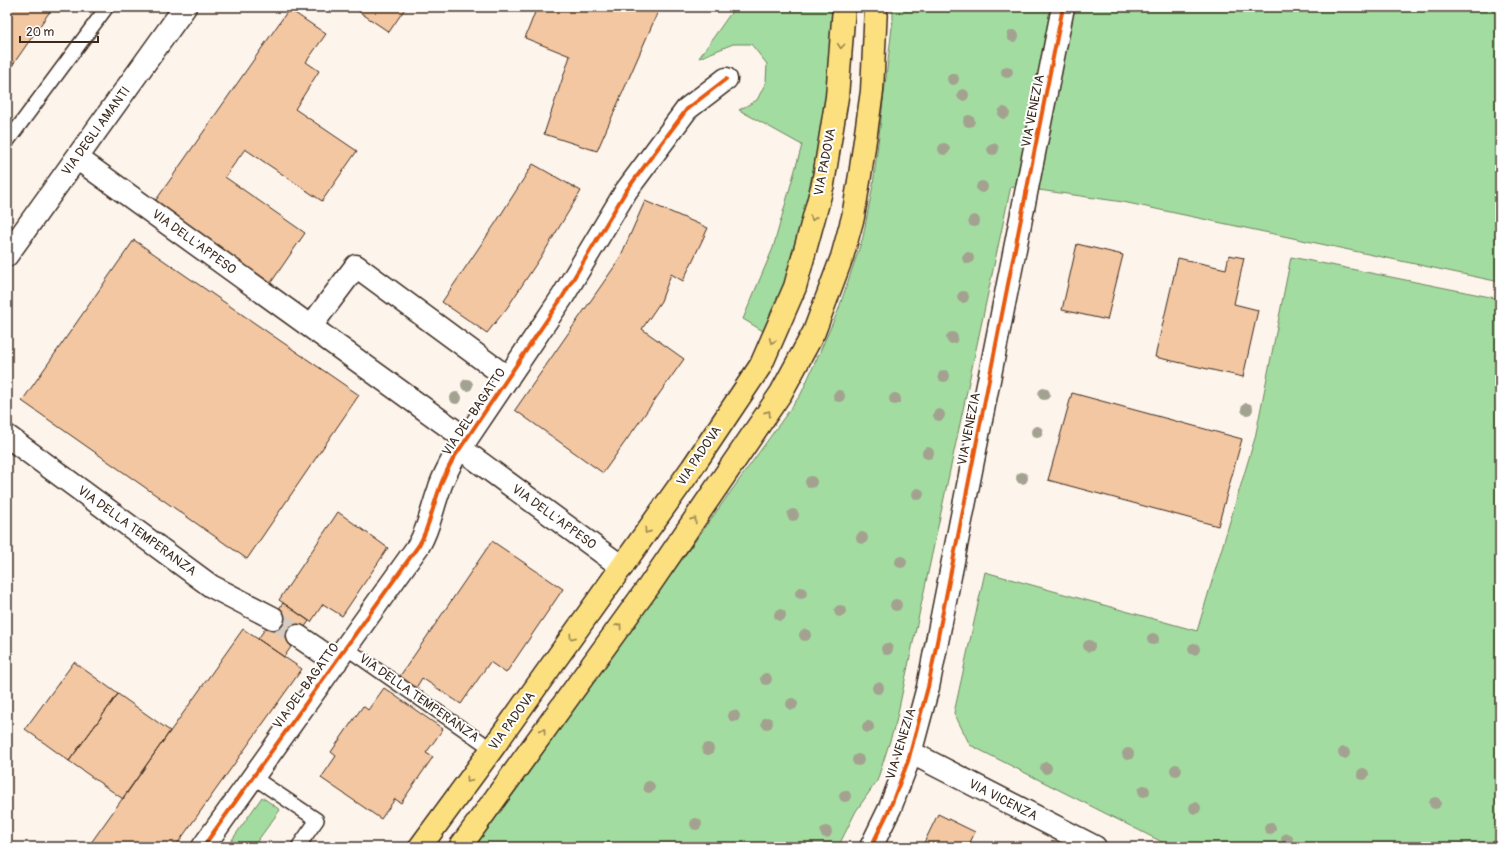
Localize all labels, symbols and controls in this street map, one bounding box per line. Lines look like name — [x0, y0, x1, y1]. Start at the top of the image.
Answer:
scale bar — [20, 18, 98, 44]
text: 20 m — [26, 25, 55, 40]
one-way arrow — [836, 43, 845, 49]
street label: VIA VENEZIA — [1018, 73, 1048, 149]
street label: VIA DEGLI AMANTI — [58, 83, 134, 179]
street label: VIA PADOVA — [811, 126, 839, 197]
street label: VIA DELL'APPESO — [149, 206, 239, 278]
one-way arrow — [810, 215, 818, 221]
one-way arrow — [769, 336, 777, 344]
street label: VIA DEL BAGATTO — [439, 365, 509, 459]
street label: VIA VENEZIA — [954, 391, 984, 467]
one-way arrow — [763, 410, 771, 417]
street label: VIA PADOVA — [673, 423, 725, 489]
street label: VIA DELL'APPESO — [509, 481, 599, 553]
street label: VIA DELLA TEMPERANZA — [75, 483, 200, 580]
one-way arrow — [689, 517, 697, 524]
one-way arrow — [645, 527, 652, 534]
one-way arrow — [614, 623, 622, 630]
one-way arrow — [570, 633, 577, 640]
street label: VIA DEL BAGATTO — [269, 640, 343, 732]
street label: VIA DELLA TEMPERANZA — [356, 650, 483, 746]
street label: VIA PADOVA — [485, 688, 539, 753]
street label: VIA VENEZIA — [883, 706, 920, 782]
one-way arrow — [538, 729, 545, 736]
one-way arrow — [466, 776, 474, 783]
street label: VIA VICENZA — [966, 776, 1041, 824]

